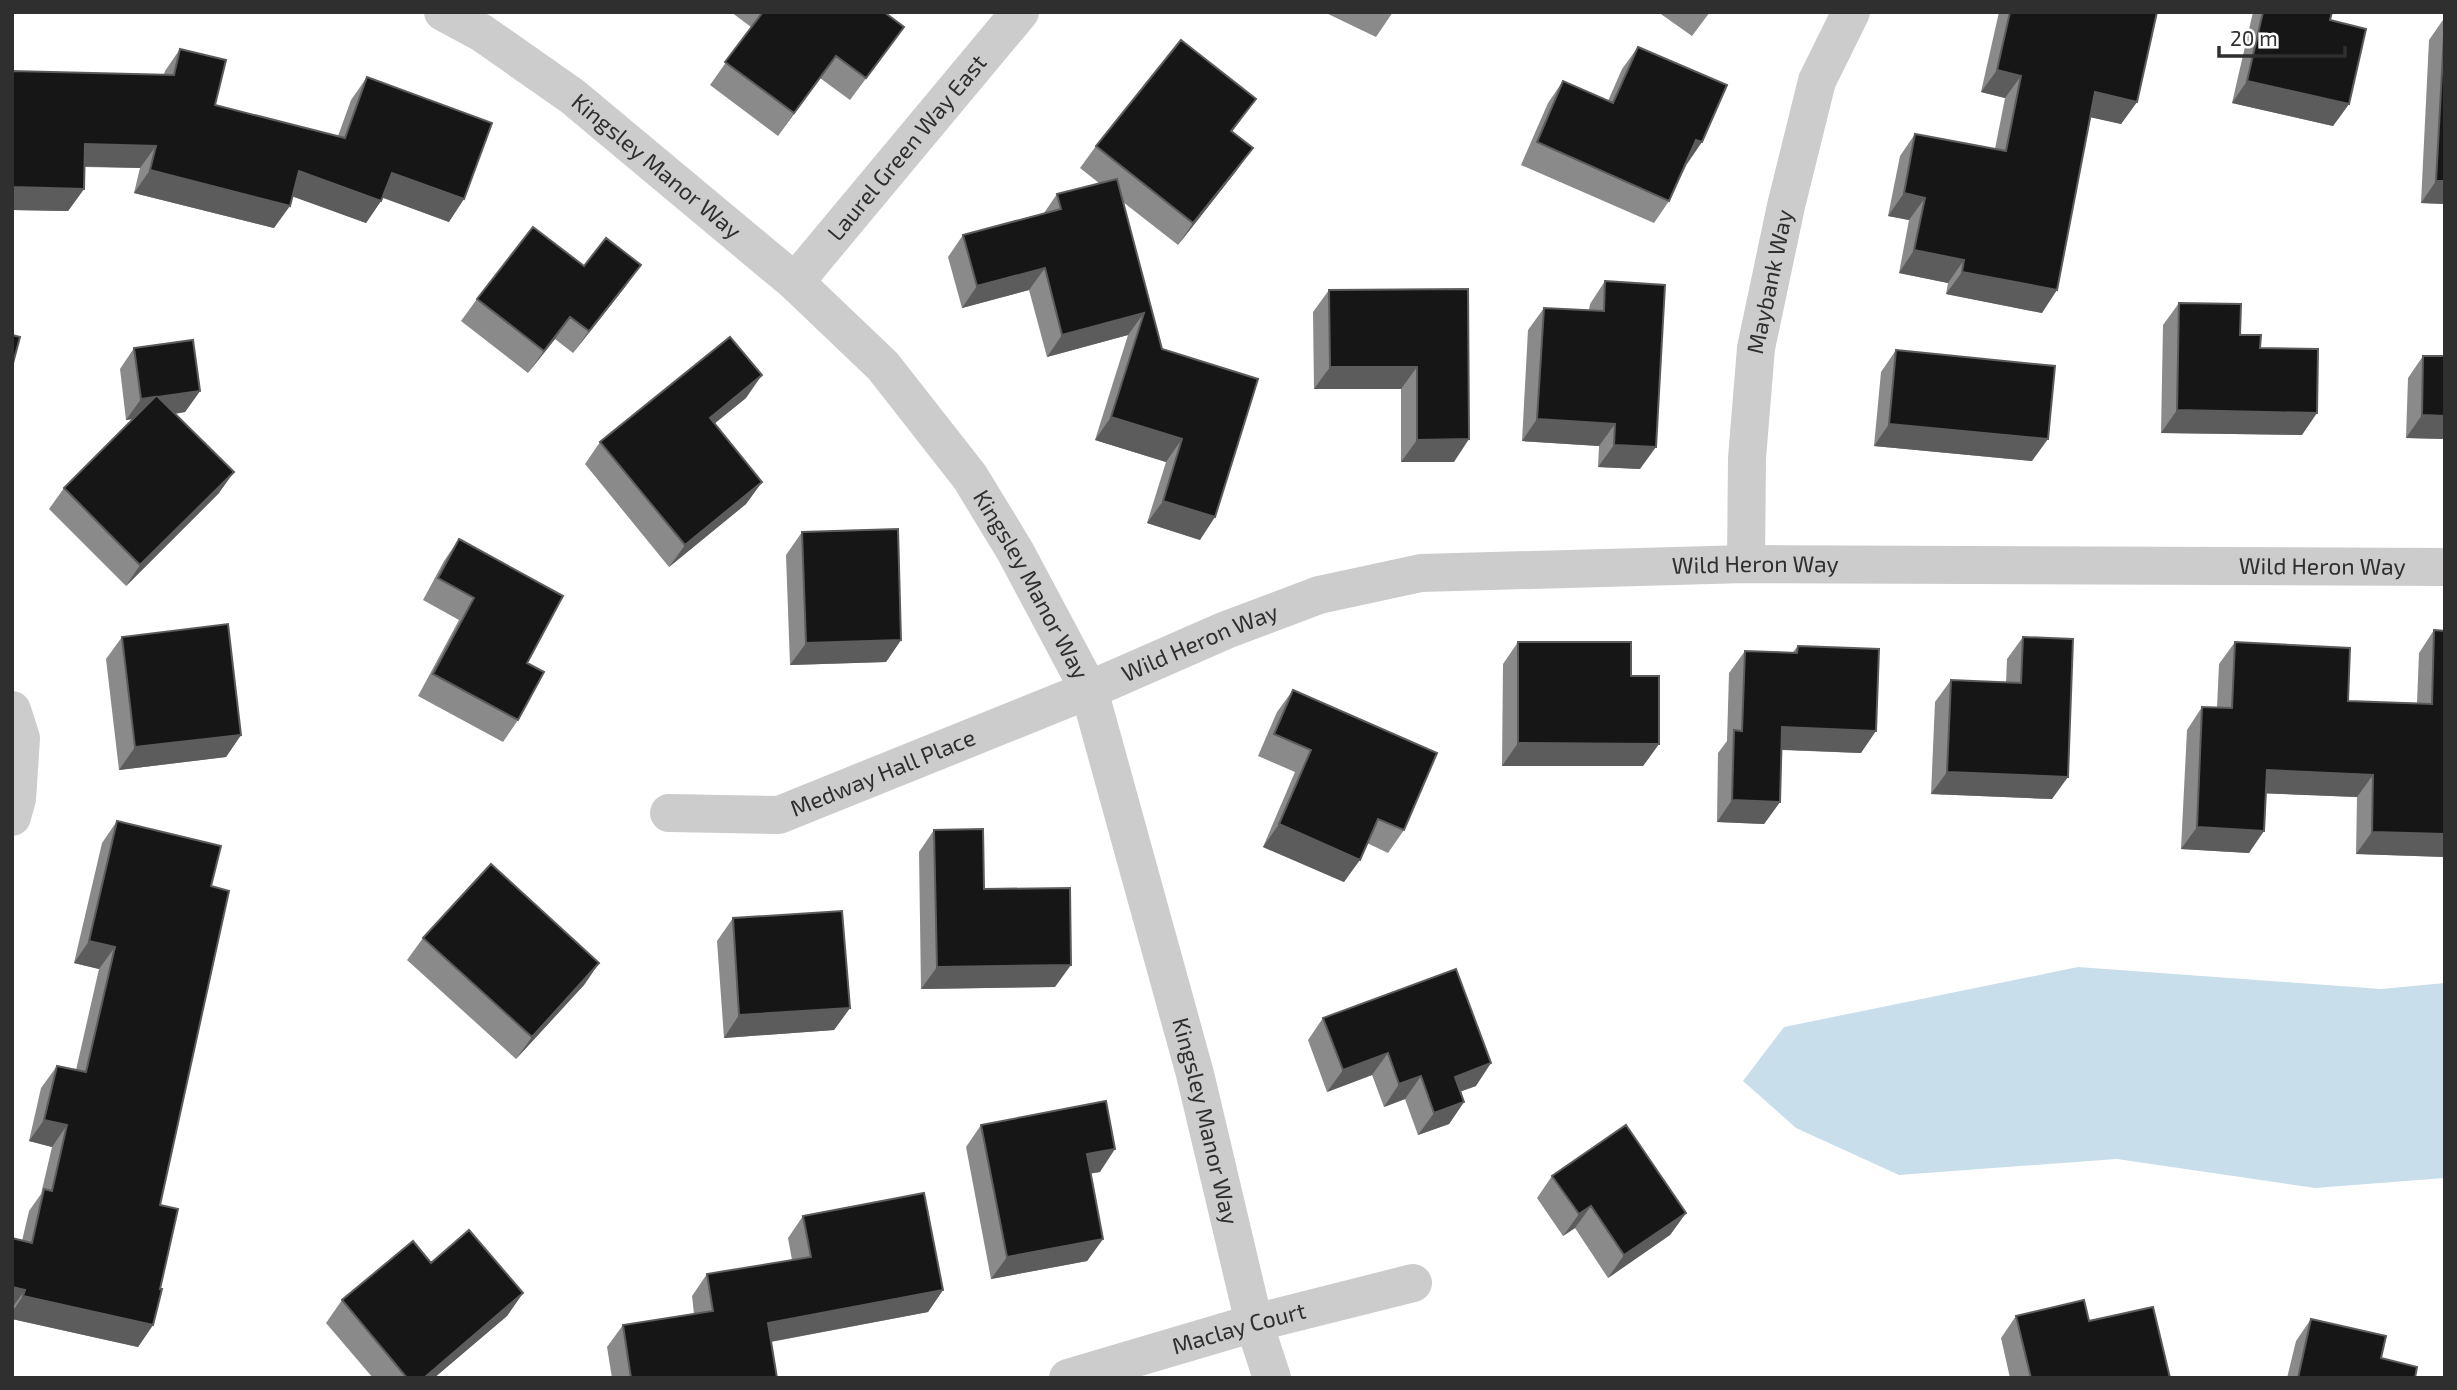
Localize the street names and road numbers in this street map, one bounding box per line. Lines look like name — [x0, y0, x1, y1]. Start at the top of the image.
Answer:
street label: Laurel Green Way East — [821, 48, 992, 246]
street label: Kingsley Manor Way — [566, 87, 748, 244]
street label: Maybank Way — [1740, 207, 1798, 356]
street label: Kingsley Manor Way — [968, 484, 1096, 684]
street label: Wild Heron Way — [1671, 549, 1839, 579]
street label: Wild Heron Way — [2239, 551, 2406, 580]
street label: Wild Heron Way — [1117, 597, 1282, 687]
street label: Medway Hall Place — [786, 722, 979, 822]
street label: Kingsley Manor Way — [1167, 1014, 1245, 1227]
street label: Maclay Court — [1168, 1295, 1309, 1360]

